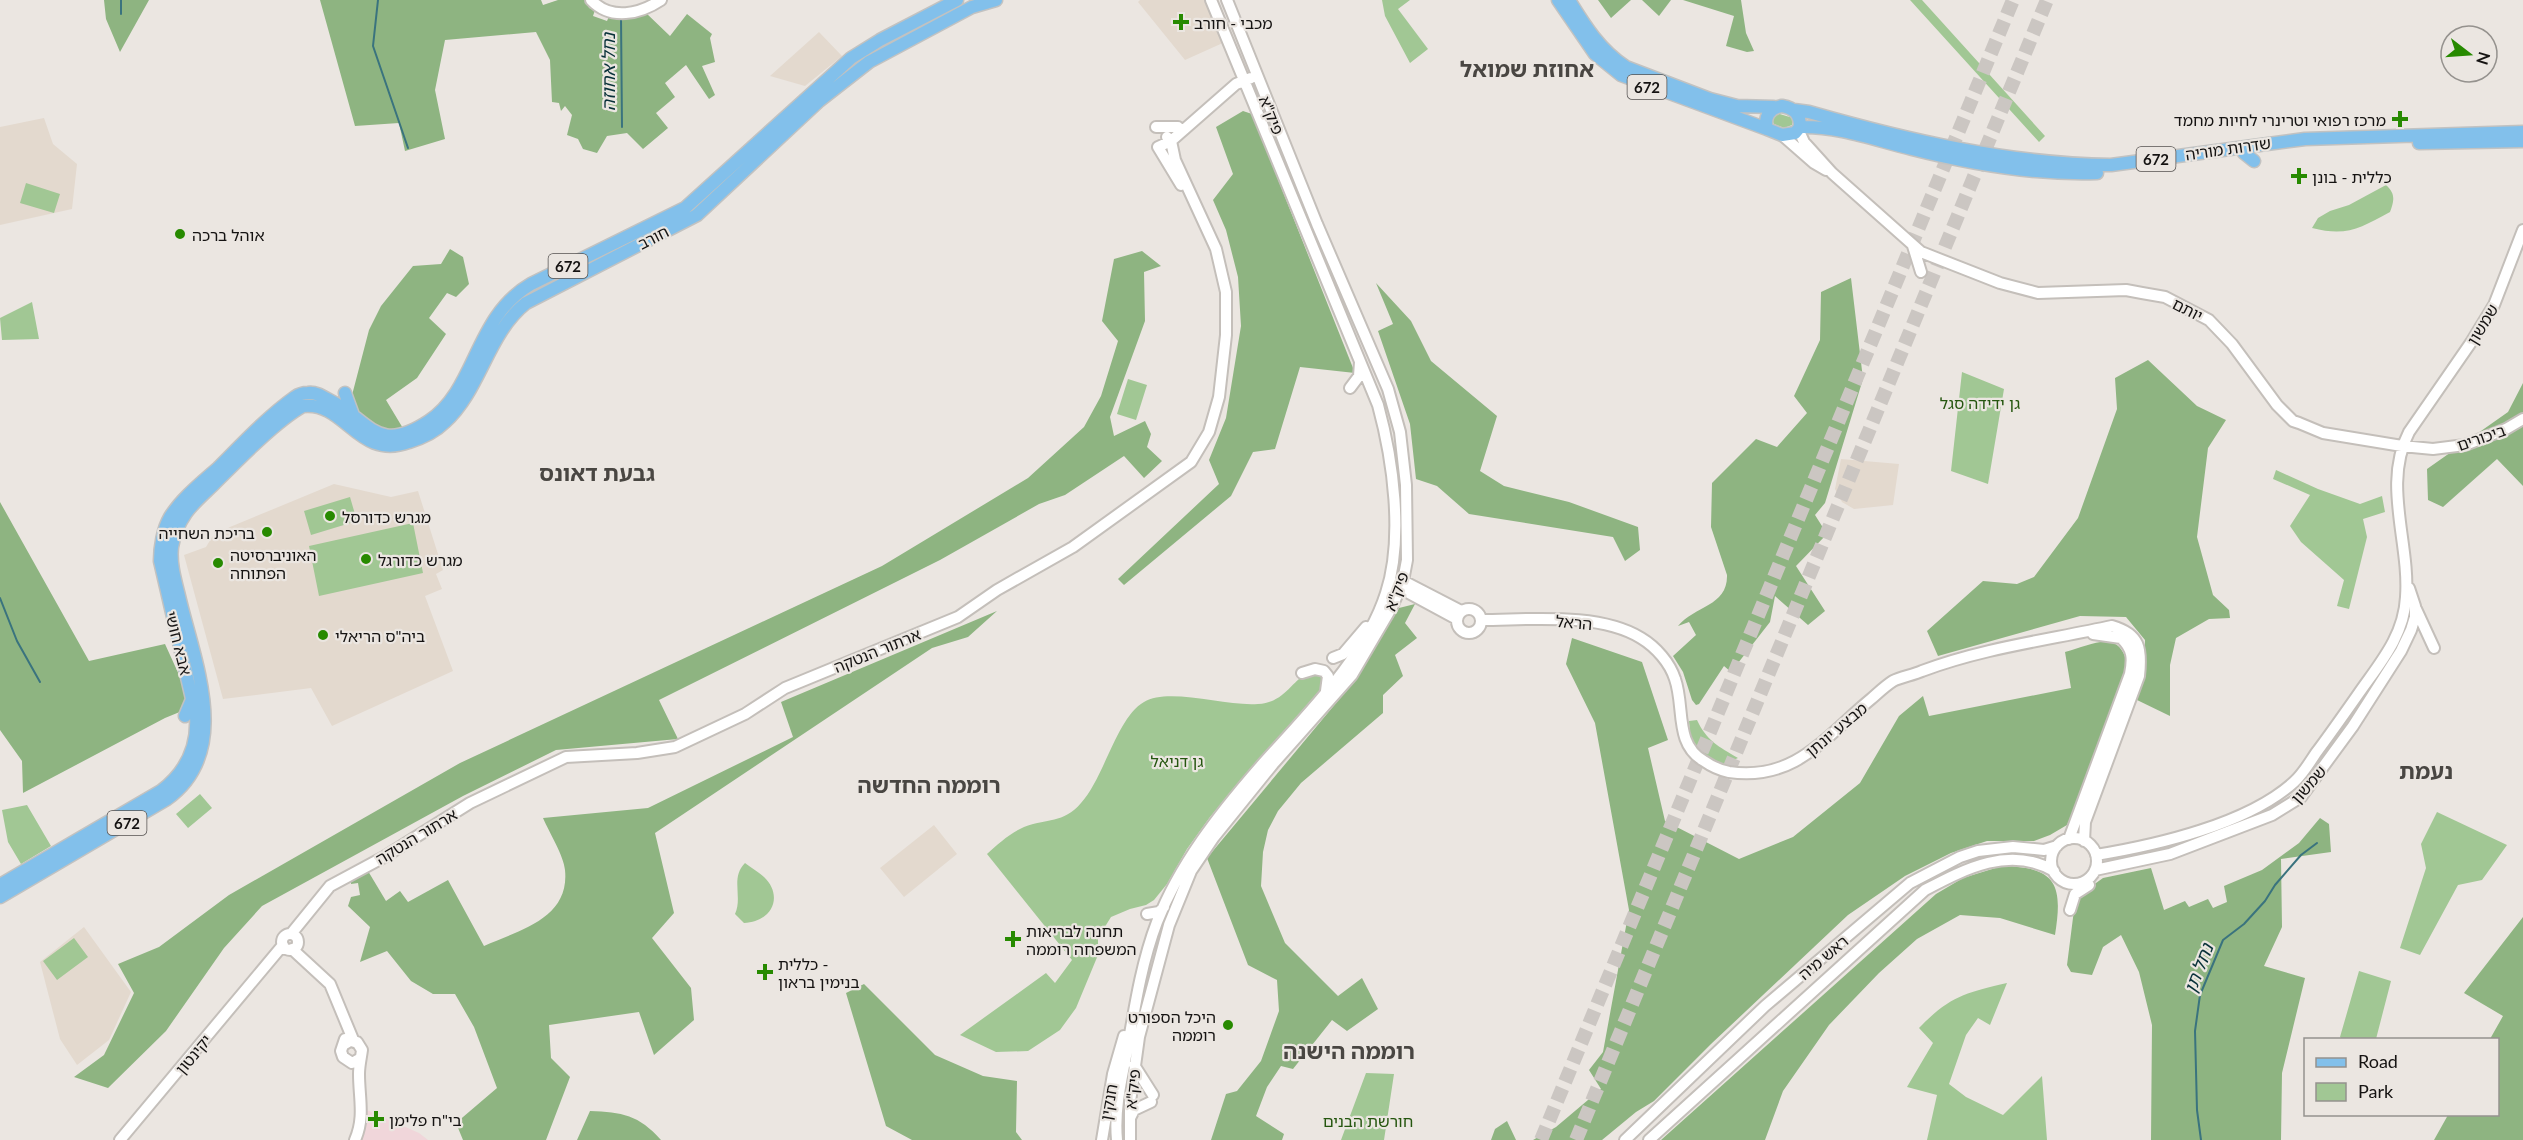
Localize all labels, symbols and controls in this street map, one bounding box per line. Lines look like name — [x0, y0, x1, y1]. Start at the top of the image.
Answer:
marker: מכבי - חורב — [1172, 13, 1190, 31]
place label: מכבי - חורב — [1194, 13, 1273, 32]
north arrow — [2439, 24, 2499, 84]
water label: נחל אחוזה — [597, 32, 619, 111]
text: N — [2473, 50, 2495, 67]
district label: אחוזת שמואל — [1460, 55, 1594, 82]
road number: 672 — [1628, 75, 1666, 99]
street label: פיק"א — [1256, 93, 1288, 137]
place label: מרכז רפואי וטרינרי לחיות מחמד — [2174, 110, 2386, 129]
marker: מרכז רפואי וטרינרי לחיות מחמד — [2391, 110, 2409, 128]
street label: שדרות מוריה — [2184, 133, 2272, 163]
road number: 672 — [2136, 147, 2176, 171]
marker: כללית - בונן — [2290, 167, 2308, 185]
place label: כללית - בונן — [2312, 167, 2392, 186]
street label: חורב — [634, 221, 672, 253]
place label: אוהל ברכה — [192, 225, 265, 244]
marker: אוהל ברכה — [173, 227, 187, 241]
road number: 672 — [548, 254, 588, 278]
street label: יותם — [2170, 293, 2206, 325]
street label: שמשון — [2463, 300, 2501, 348]
park label: גן ידידה סגל — [1940, 393, 2020, 412]
street label: ביכורים — [2454, 420, 2508, 454]
district label: גבעת דאונס — [539, 459, 655, 486]
place label: מגרש כדורסל — [342, 507, 431, 526]
marker: מגרש כדורסל — [323, 509, 337, 523]
place label: בריכת השחייה — [159, 523, 255, 542]
marker: בריכת השחייה — [260, 525, 274, 539]
place label: האוניברסיטה הפתוחה — [230, 545, 317, 582]
place label: מגרש כדורגל — [378, 550, 463, 569]
marker: מגרש כדורגל — [359, 552, 373, 566]
marker: האוניברסיטה הפתוחה — [211, 556, 225, 570]
street label: פיק"א — [1380, 569, 1412, 613]
street label: אבא חושי — [162, 609, 196, 677]
street label: הראל — [1555, 611, 1593, 633]
street label: ארתור הנטקה — [831, 624, 923, 676]
place label: ביה"ס הריאלי — [335, 626, 425, 645]
marker: ביה"ס הריאלי — [316, 628, 330, 642]
street label: מבצע יונתן — [1802, 698, 1870, 760]
park label: גן דניאל — [1151, 751, 1203, 770]
district label: נעמת — [2399, 757, 2453, 784]
street label: שמשון — [2286, 761, 2330, 807]
district label: רוממה החדשה — [857, 771, 1001, 798]
street label: ארתור הנטקה — [372, 804, 460, 868]
road number: 672 — [108, 811, 146, 835]
place label: תחנה לבריאות המשפחה רוממה — [1026, 921, 1137, 958]
marker: תחנה לבריאות המשפחה רוממה — [1004, 930, 1022, 948]
street label: ראש מיה — [1794, 931, 1852, 983]
water label: נחל תן — [2179, 939, 2218, 996]
place label: כללית - בנימין בראון — [778, 954, 860, 991]
marker: כללית - בנימין בראון — [756, 963, 774, 981]
place label: היכל הספורט רוממה — [1128, 1007, 1216, 1044]
marker: היכל הספורט רוממה — [1221, 1018, 1235, 1032]
street label: יקינטון — [171, 1030, 215, 1078]
district label: רוממה הישנה — [1283, 1037, 1415, 1064]
legend — [2304, 1038, 2499, 1116]
text: Road — [2358, 1050, 2398, 1072]
street label: פיק"א — [1120, 1068, 1144, 1110]
text: Park — [2358, 1080, 2394, 1102]
street label: חנקין — [1095, 1082, 1121, 1122]
marker: בי"ח פלימן — [367, 1110, 385, 1128]
place label: בי"ח פלימן — [389, 1110, 462, 1129]
park label: חורשת הבנים — [1323, 1111, 1413, 1130]

